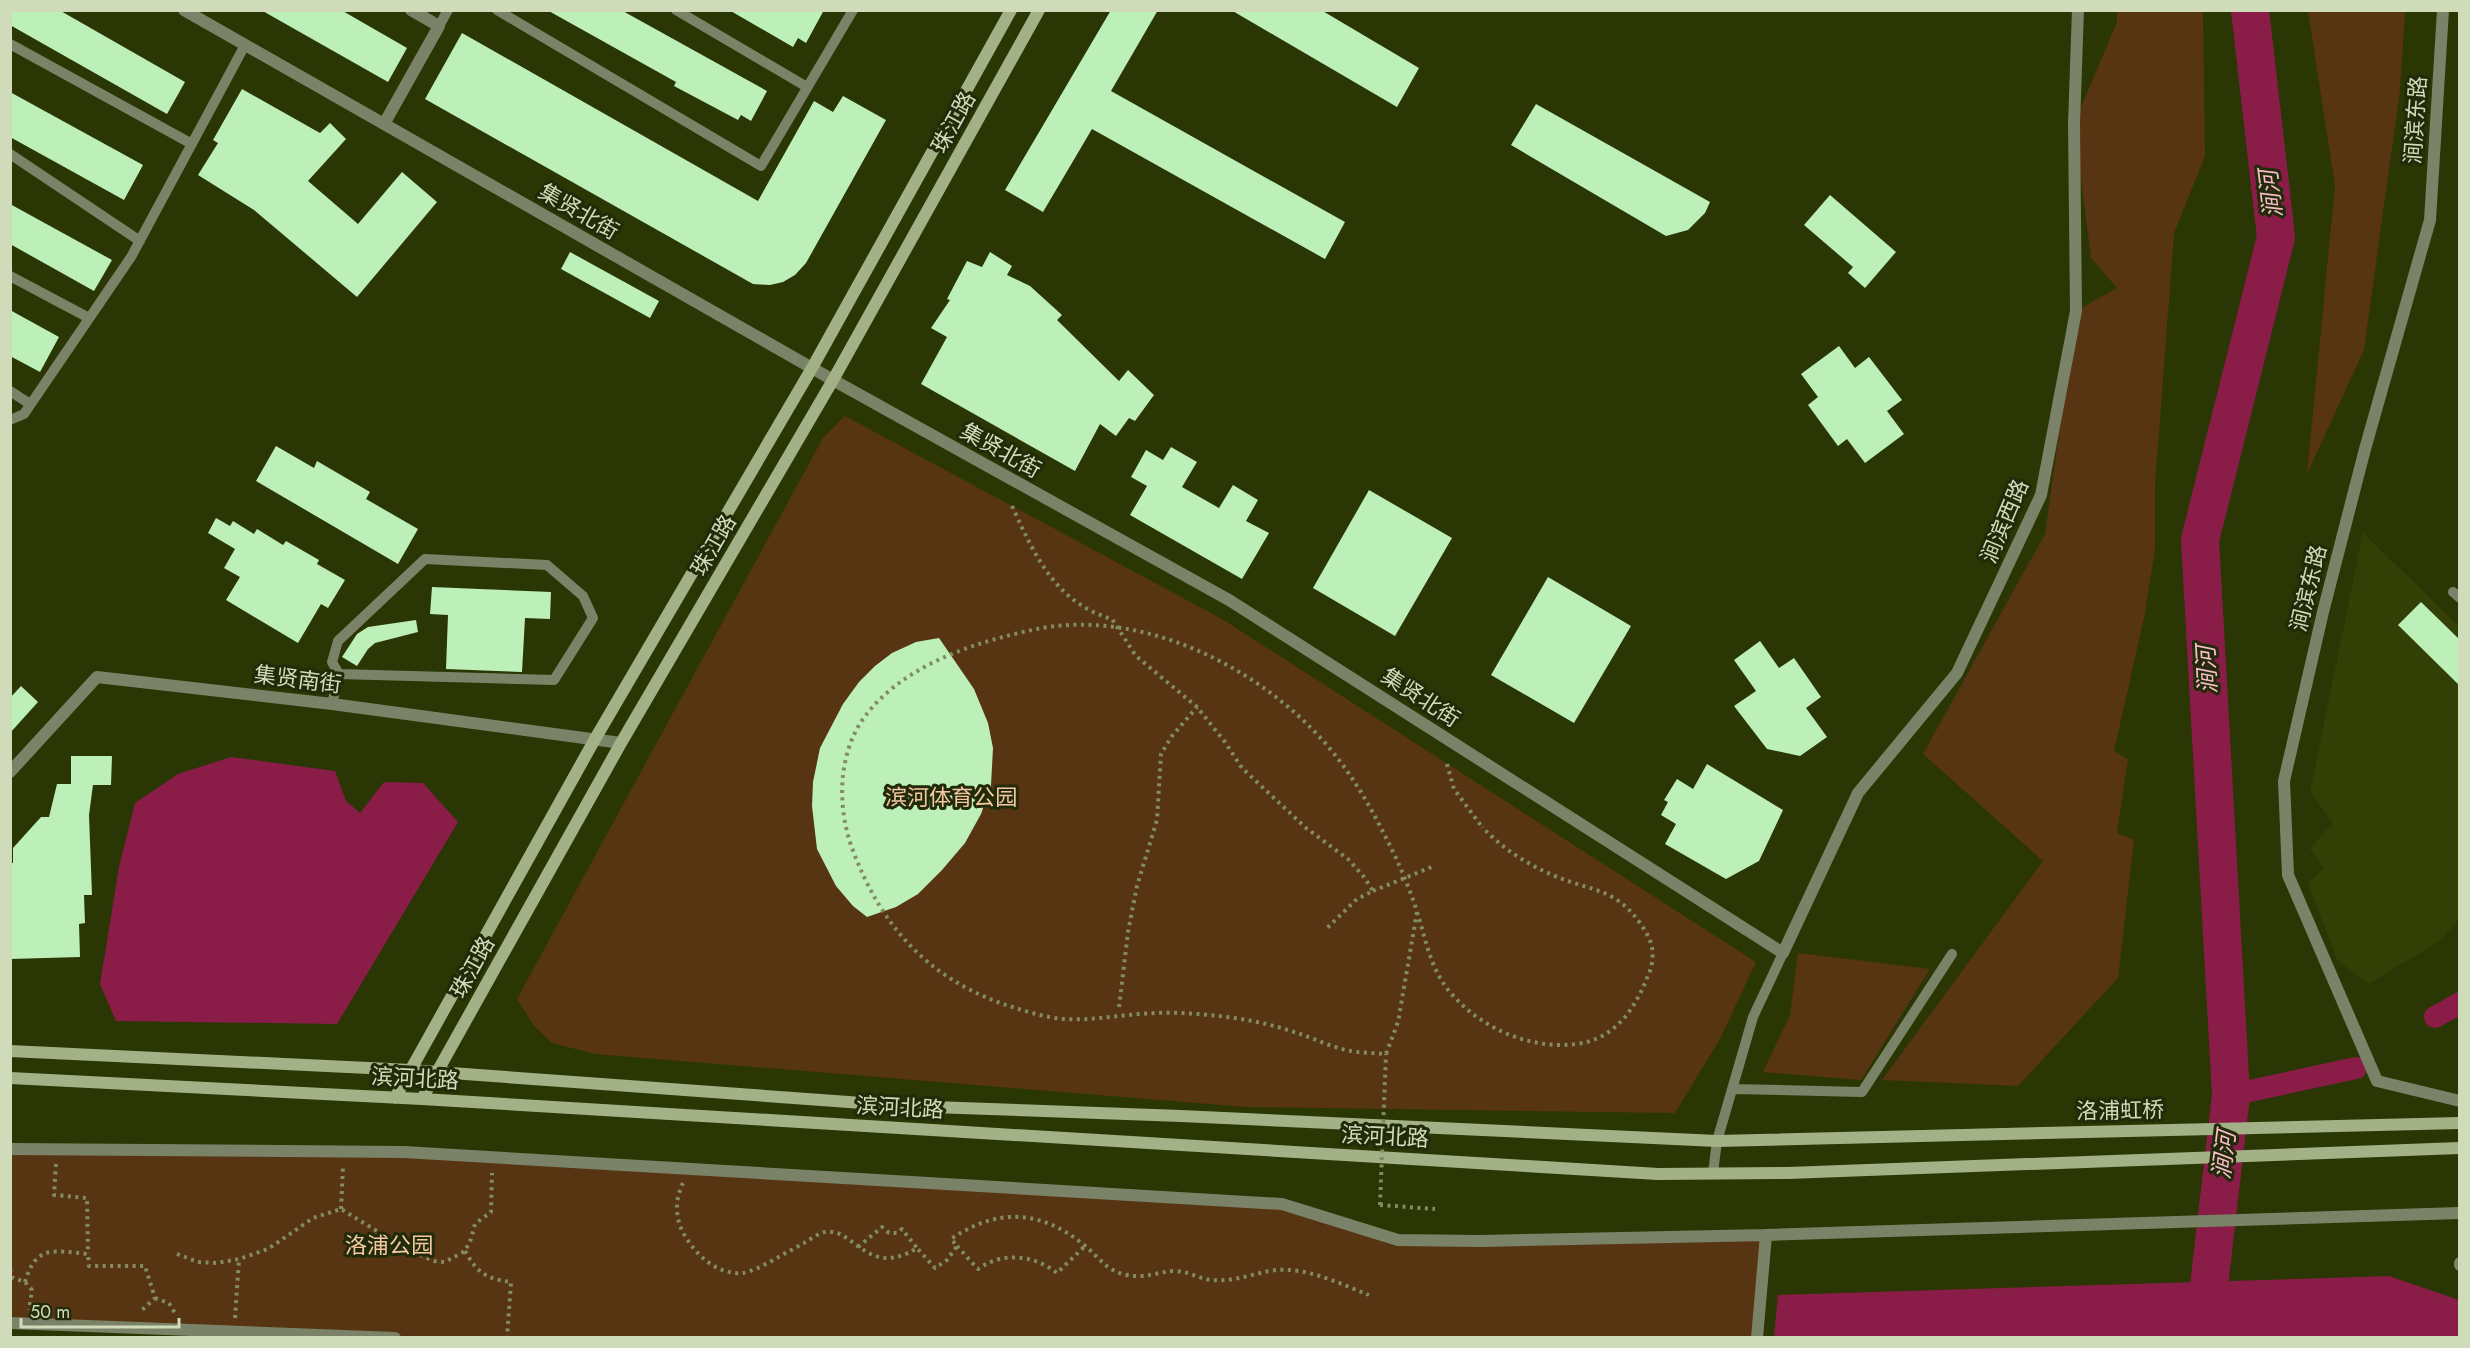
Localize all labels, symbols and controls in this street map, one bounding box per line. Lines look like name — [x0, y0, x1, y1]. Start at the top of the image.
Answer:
street label: 涧滨东路 — [2396, 75, 2434, 165]
street label: 珠江路 — [923, 85, 983, 159]
water label: 涧河 — [2250, 164, 2291, 220]
street label: 集贤北街 — [533, 175, 625, 247]
street label: 集贤北街 — [955, 415, 1047, 485]
street label: 涧滨西路 — [1972, 474, 2036, 568]
street label: 珠江路 — [683, 508, 743, 582]
street label: 涧滨东路 — [2282, 541, 2334, 635]
water label: 涧河 — [2188, 641, 2225, 695]
street label: 集贤南街 — [252, 658, 344, 700]
street label: 集贤北街 — [1375, 660, 1467, 734]
park label: 滨河体育公园 — [885, 781, 1017, 813]
street label: 珠江路 — [442, 930, 502, 1004]
street label: 滨河北路 — [370, 1060, 460, 1096]
street label: 滨河北路 — [855, 1089, 945, 1125]
street label: 洛浦虹桥 — [2076, 1093, 2164, 1127]
street label: 滨河北路 — [1340, 1118, 1430, 1154]
water label: 涧河 — [2203, 1125, 2244, 1181]
park label: 洛浦公园 — [345, 1229, 433, 1261]
scale bar — [21, 1291, 178, 1329]
text: 50 m — [30, 1299, 70, 1325]

